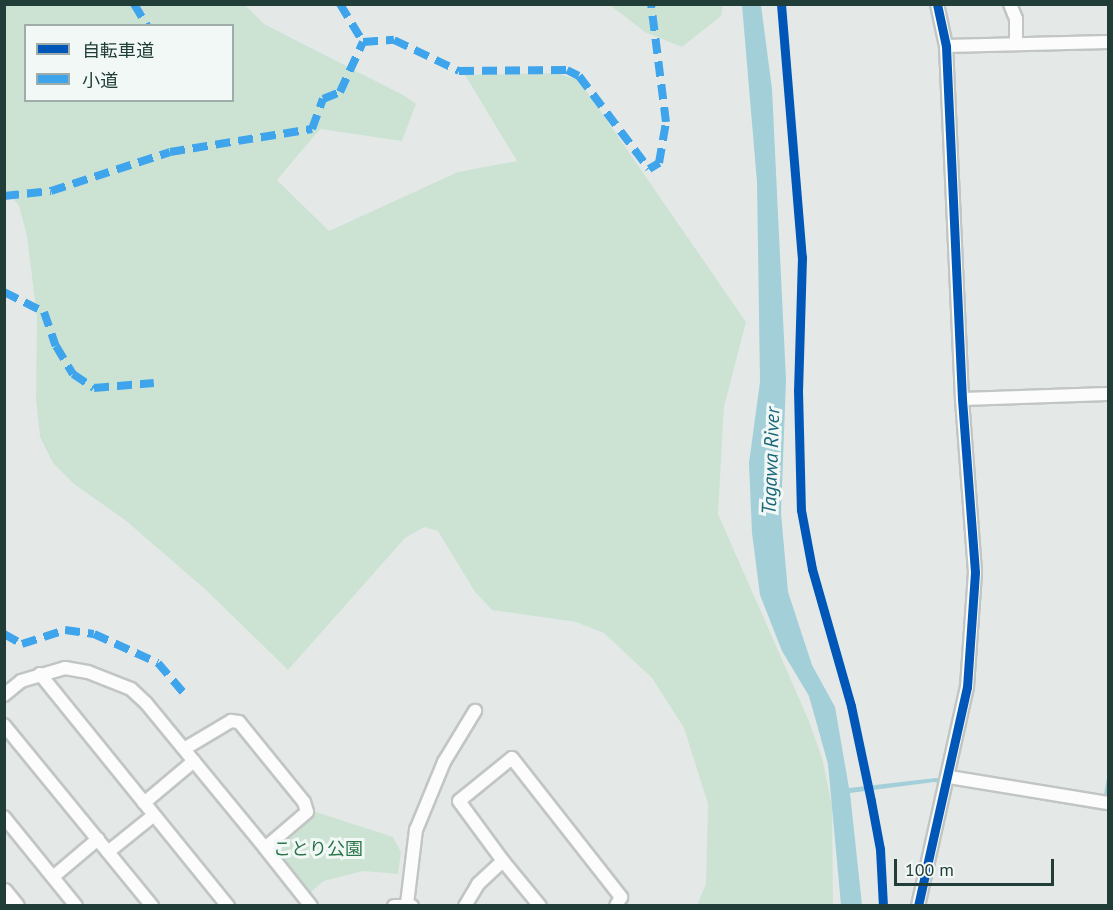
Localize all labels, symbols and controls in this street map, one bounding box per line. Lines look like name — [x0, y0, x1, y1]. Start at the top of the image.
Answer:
legend — [24, 24, 234, 102]
text: 自転車道 — [82, 39, 154, 62]
text: 小道 — [82, 69, 118, 92]
water label: Tagawa River — [757, 407, 785, 515]
park label: ことり公園 — [273, 838, 363, 860]
scale bar — [897, 847, 1058, 885]
text: 100 m — [905, 858, 954, 881]

